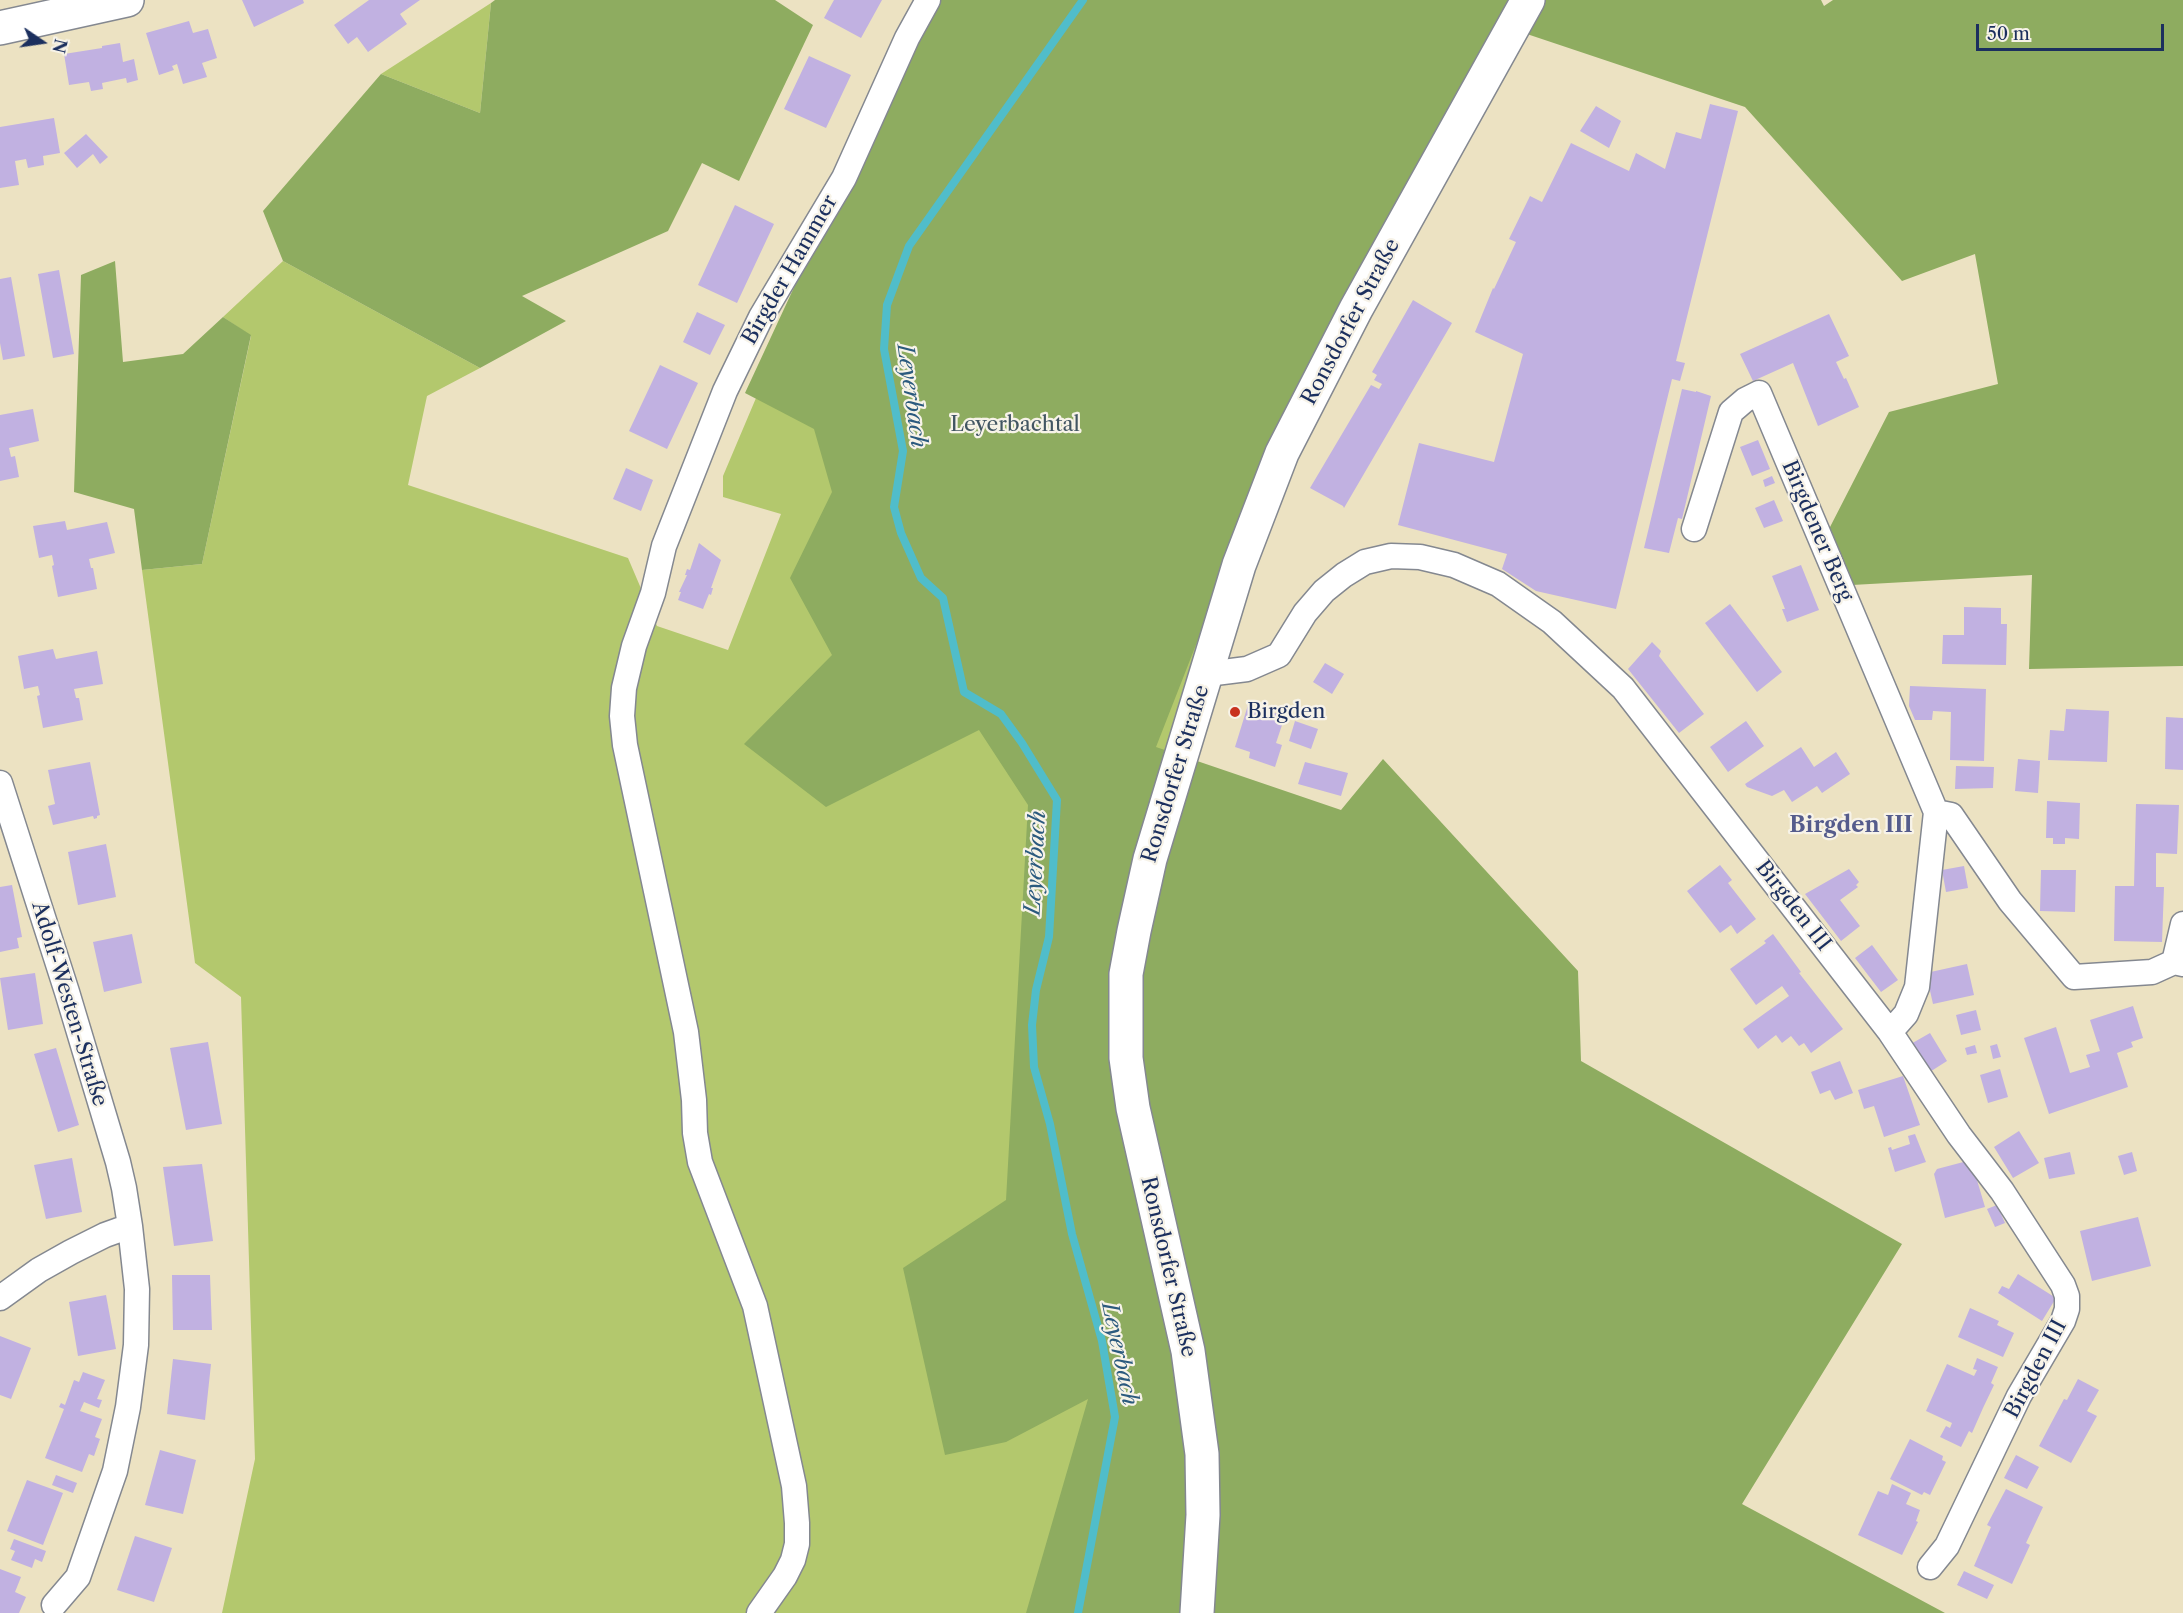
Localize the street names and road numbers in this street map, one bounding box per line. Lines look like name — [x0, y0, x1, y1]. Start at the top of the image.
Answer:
street label: Birgder Hammer — [737, 191, 843, 349]
street label: Ronsdorfer Straße — [1297, 235, 1405, 409]
street label: Birgdener Berg — [1776, 457, 1858, 605]
street label: Ronsdorfer Straße — [1137, 682, 1215, 866]
street label: Birgden III — [1750, 856, 1836, 956]
street label: Adolf-Westen-Straße — [26, 898, 112, 1110]
street label: Ronsdorfer Straße — [1135, 1174, 1201, 1360]
street label: Birgden III — [2000, 1316, 2072, 1422]

